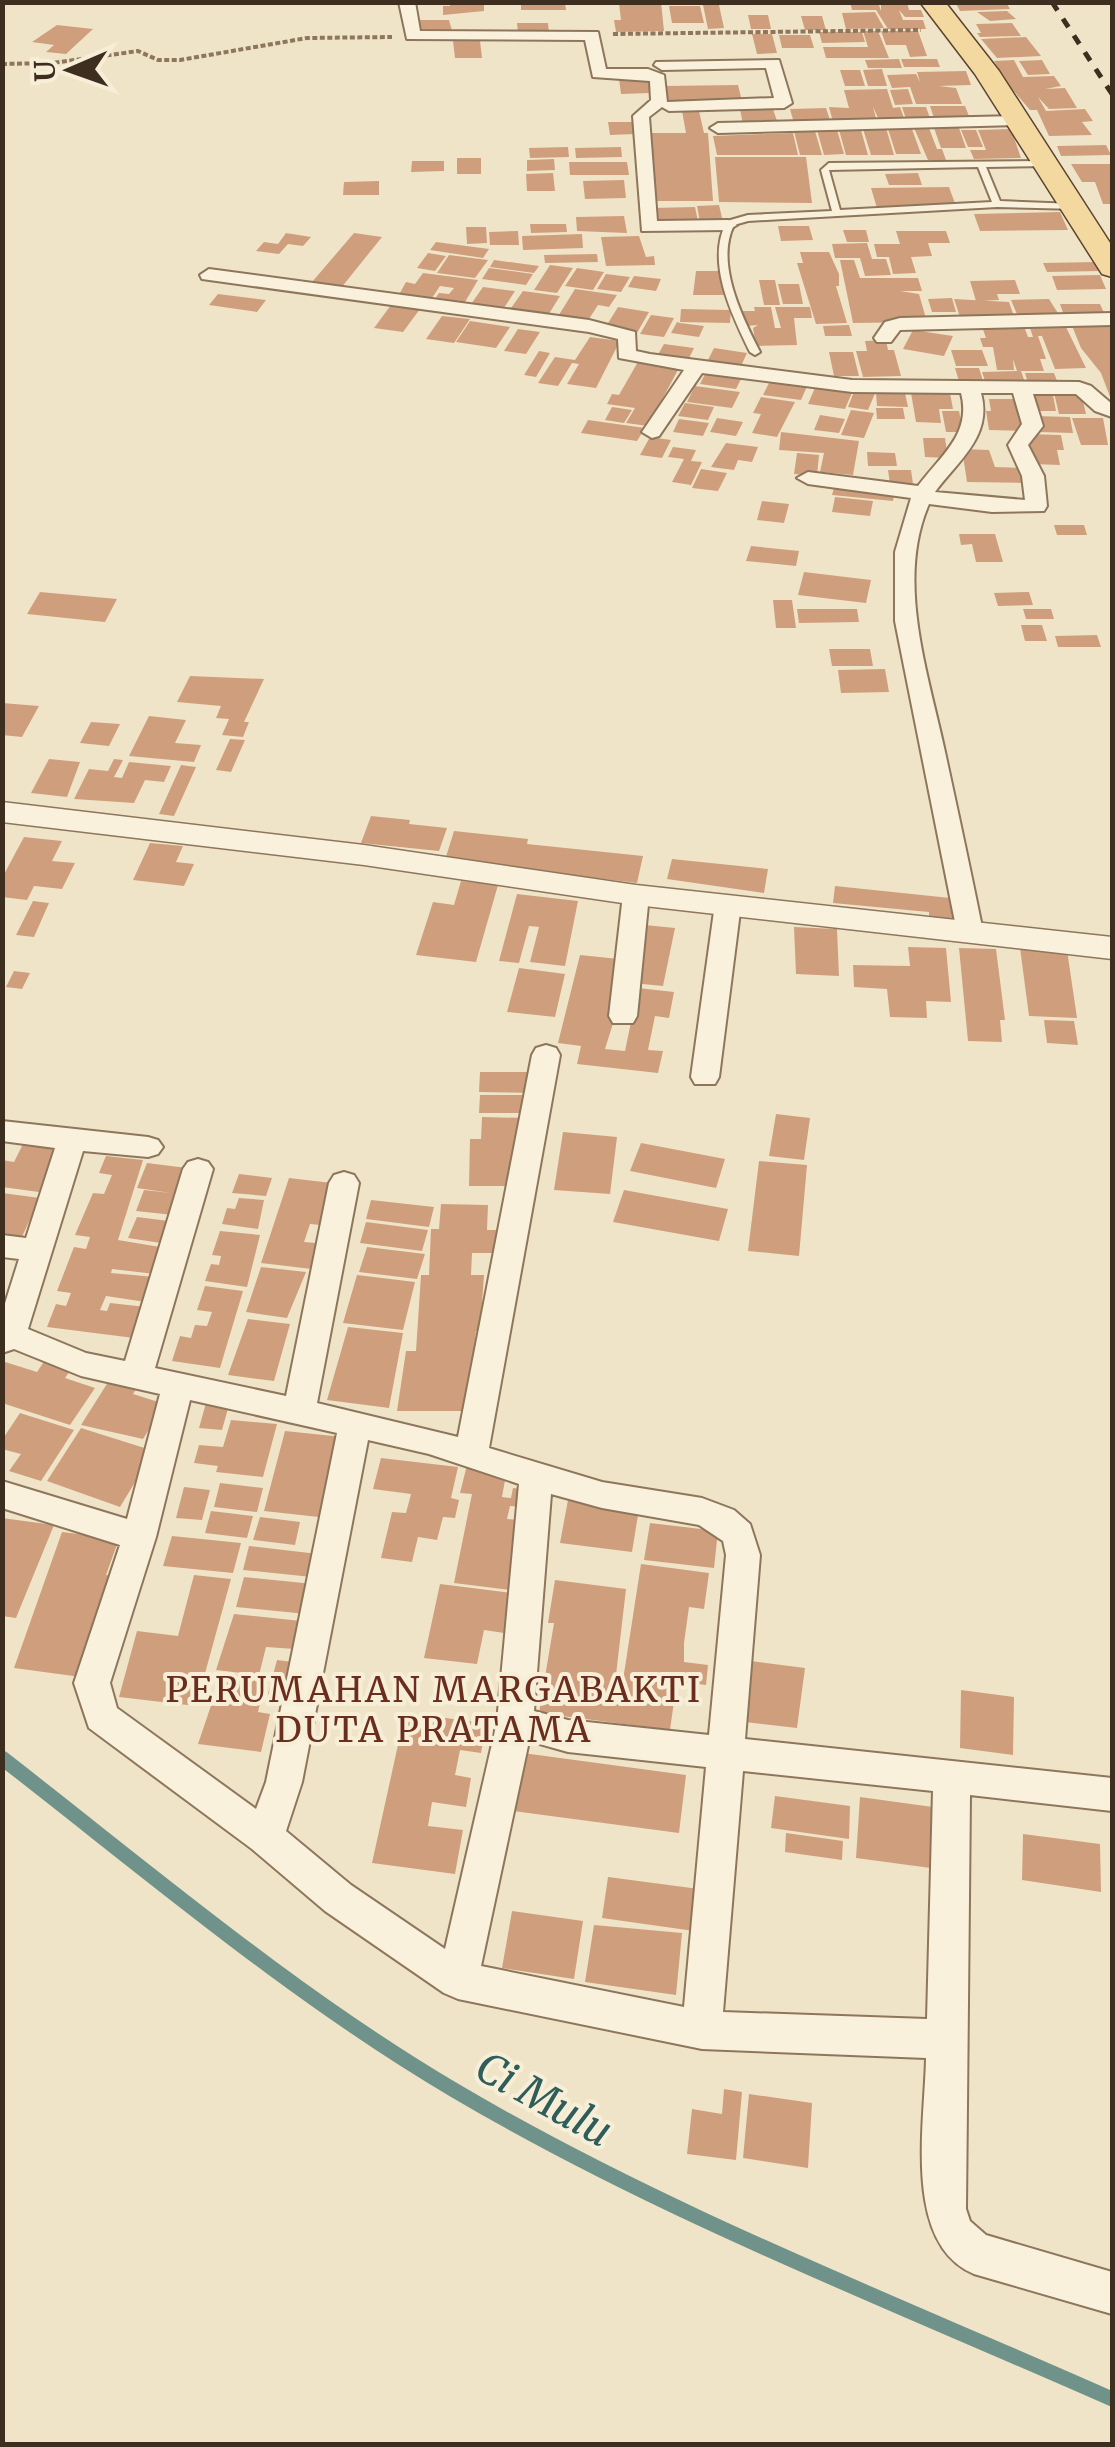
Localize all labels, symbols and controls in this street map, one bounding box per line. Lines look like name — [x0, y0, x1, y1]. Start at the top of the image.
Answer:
north arrow — [20, 20, 120, 120]
text: U — [27, 60, 63, 82]
district label: PERUMAHAN MARGABAKTI DUTA PRATAMA — [166, 1668, 702, 1752]
water label: Ci Mulu — [467, 2040, 621, 2158]

